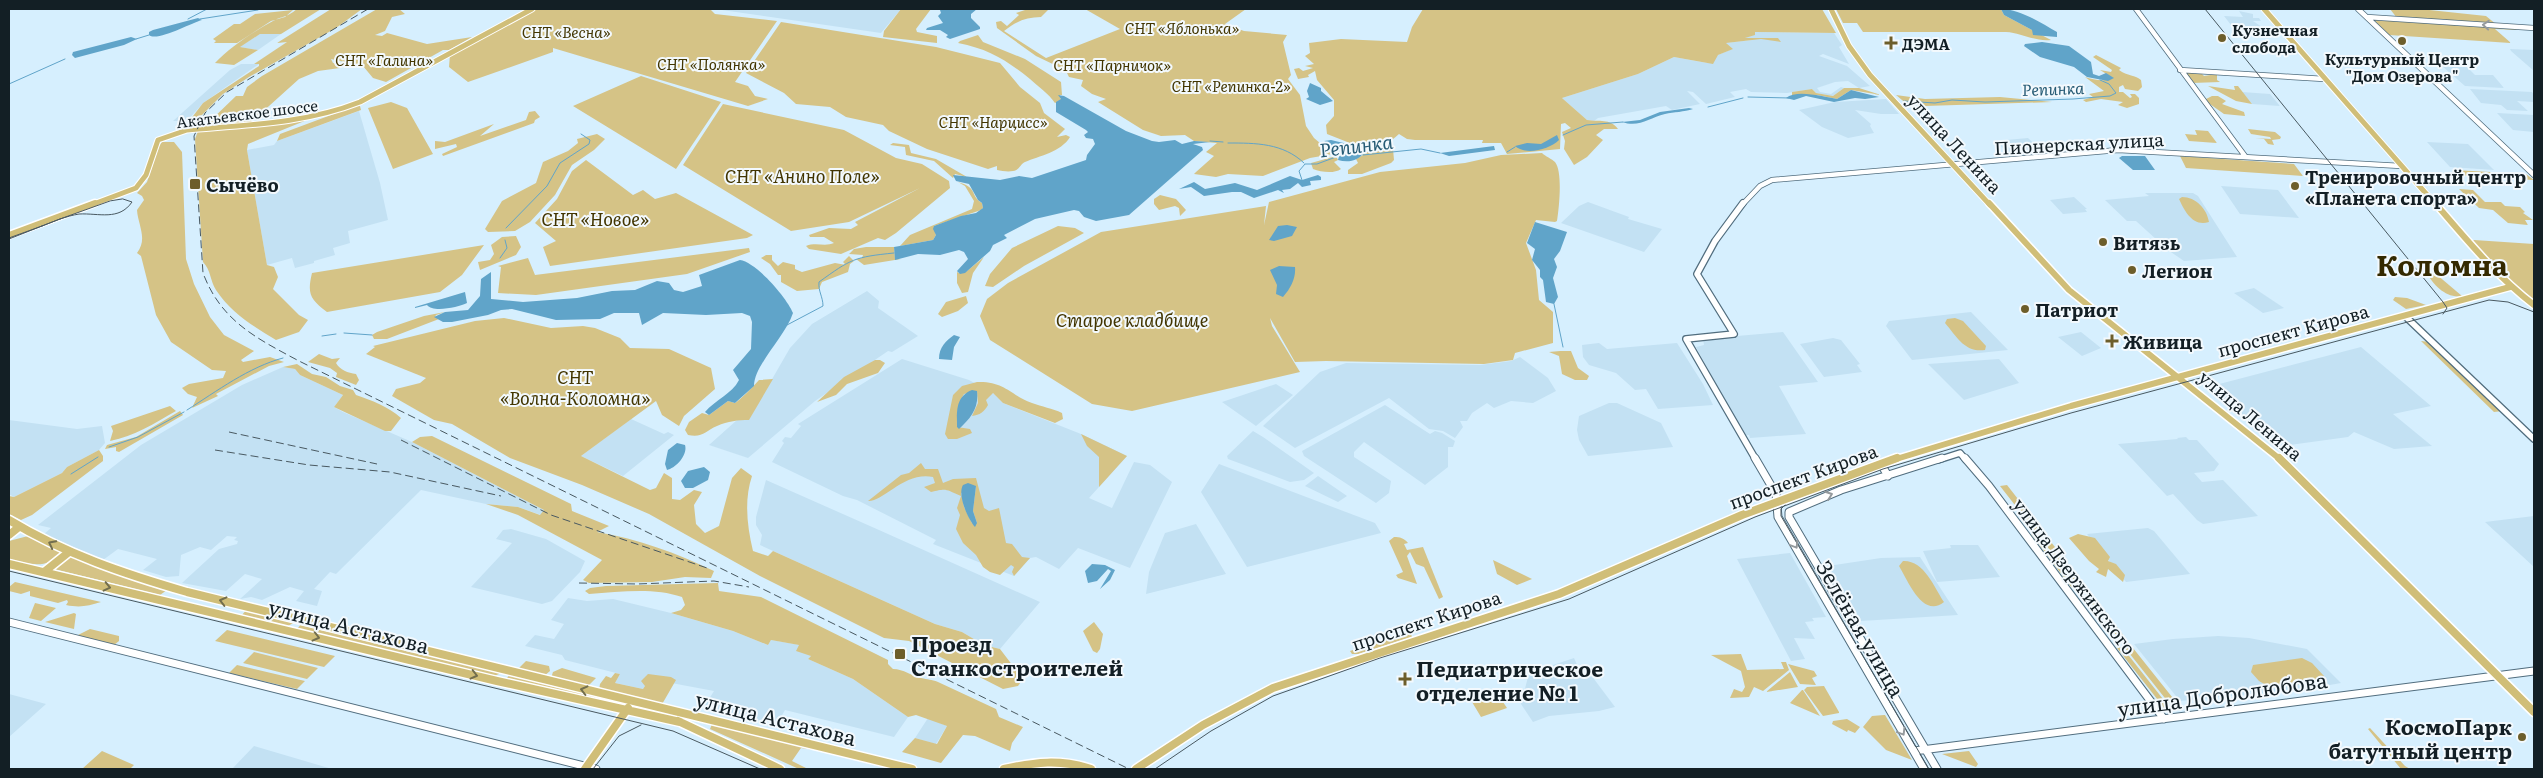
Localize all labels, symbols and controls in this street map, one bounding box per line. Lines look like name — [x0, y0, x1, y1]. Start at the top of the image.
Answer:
park label: СНТ «Яблонька» — [1125, 16, 1240, 39]
place label: Кузнечная слобода — [2232, 18, 2318, 58]
park label: СНТ «Весна» — [522, 20, 611, 43]
one-way arrow — [2481, 20, 2489, 31]
place label: ДЭМА — [1902, 32, 1950, 55]
marker: Кузнечная слобода — [2216, 32, 2228, 44]
marker: Культурный Центр "Дом Озерова" — [2396, 35, 2408, 47]
marker: ДЭМА — [1884, 36, 1898, 50]
place label: Культурный Центр "Дом Озерова" — [2325, 47, 2479, 87]
park label: СНТ «Галина» — [335, 48, 433, 71]
park label: СНТ «Полянка» — [657, 52, 765, 75]
park label: СНТ «Парничок» — [1053, 53, 1171, 76]
park label: СНТ «Репинка-2» — [1171, 74, 1291, 97]
water label: Репинка — [2021, 75, 2085, 101]
street label: улица Ленина — [1901, 87, 2009, 199]
street label: Акатьевское шоссе — [175, 93, 319, 133]
park label: СНТ «Нарцисс» — [939, 110, 1048, 133]
street label: Пионерская улица — [1993, 125, 2165, 161]
water label: Репинка — [1318, 127, 1395, 163]
park label: СНТ «Анино Поле» — [725, 162, 879, 189]
place label: Тренировочный центр «Планета спорта» — [2305, 163, 2526, 211]
place label: Сычёво — [206, 171, 279, 198]
marker: Сычёво — [188, 177, 202, 191]
marker: Тренировочный центр «Планета спорта» — [2289, 180, 2301, 192]
park label: СНТ «Новое» — [541, 205, 649, 232]
place label: Витязь — [2113, 229, 2181, 256]
marker: Витязь — [2097, 236, 2109, 248]
district label: Коломна — [2376, 243, 2509, 285]
place label: Легион — [2142, 257, 2213, 284]
marker: Легион — [2126, 264, 2138, 276]
place label: Патриот — [2035, 296, 2118, 323]
street label: проспект Кирова — [2214, 297, 2372, 363]
marker: Патриот — [2019, 303, 2031, 315]
park label: Старое кладбище — [1056, 306, 1208, 333]
place label: Живица — [2123, 328, 2203, 355]
marker: Живица — [2105, 334, 2119, 348]
park label: СНТ «Волна-Коломна» — [500, 363, 650, 411]
street label: улица Ленина — [2193, 363, 2309, 467]
street label: проспект Кирова — [1725, 437, 1881, 515]
one-way arrow — [1824, 491, 1833, 501]
street label: улица Дзержинского — [2007, 492, 2143, 660]
one-way arrow — [48, 540, 57, 550]
one-way arrow — [1788, 540, 1798, 549]
street label: Зелёная улица — [1810, 554, 1914, 703]
one-way arrow — [103, 581, 112, 592]
street label: проспект Кирова — [1348, 583, 1505, 657]
street label: улица Астахова — [265, 590, 433, 660]
one-way arrow — [219, 596, 227, 606]
place label: Проезд Станкостроителей — [911, 627, 1123, 682]
one-way arrow — [312, 631, 321, 642]
marker: Проезд Станкостроителей — [893, 647, 907, 661]
place label: Педиатрическое отделение № 1 — [1416, 652, 1603, 707]
street label: улица Добролюбова — [2115, 663, 2330, 723]
one-way arrow — [470, 670, 478, 680]
marker: Педиатрическое отделение № 1 — [1398, 672, 1412, 686]
street label: улица Астахова — [692, 682, 860, 752]
one-way arrow — [580, 685, 589, 696]
place label: КосмоПарк батутный центр — [2328, 710, 2512, 765]
one-way arrow — [1896, 726, 1906, 735]
marker: КосмоПарк батутный центр — [2516, 731, 2528, 743]

